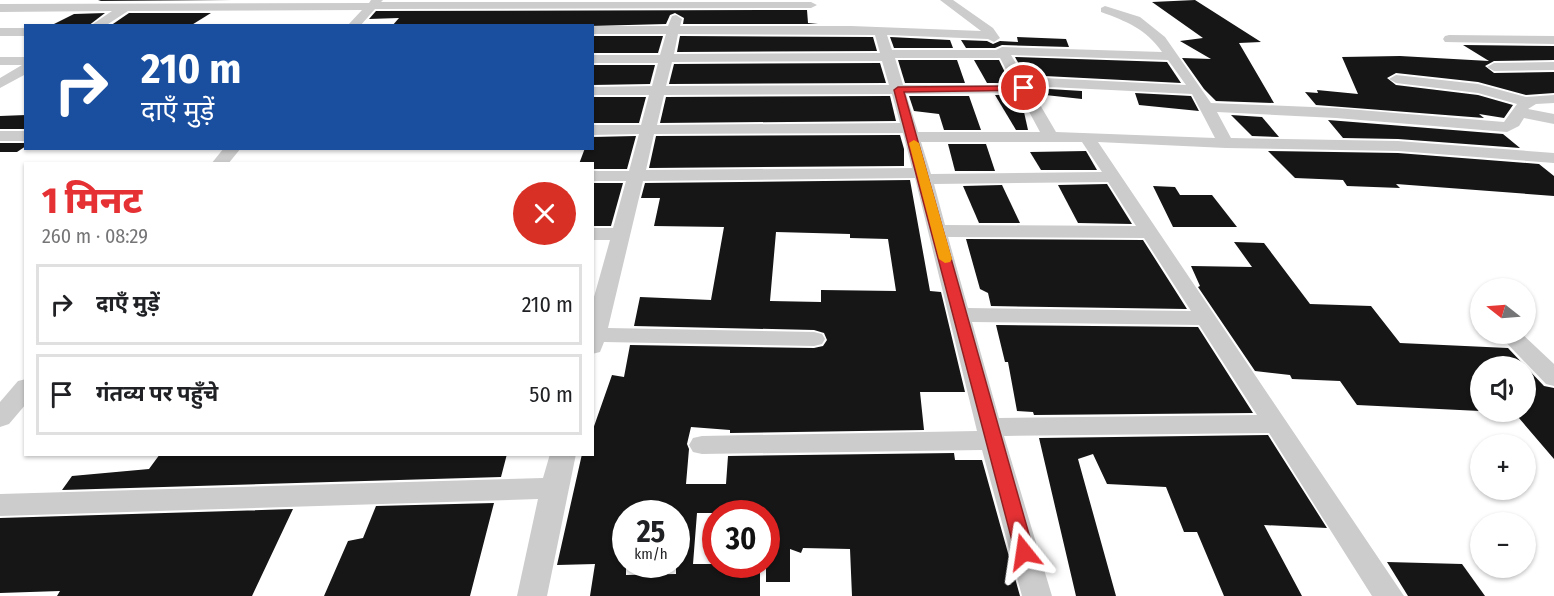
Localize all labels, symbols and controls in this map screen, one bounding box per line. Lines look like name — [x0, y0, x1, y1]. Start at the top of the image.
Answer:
text: 210 m — [141, 44, 241, 94]
icon: right — [42, 48, 120, 126]
pin — [998, 62, 1049, 113]
icon: arrive — [1007, 71, 1040, 104]
text: दाएँ मुड़ें — [141, 95, 214, 127]
text: 1 मिनट — [42, 179, 142, 223]
button: close — [513, 182, 576, 245]
text: 260 m · 08:29 — [42, 224, 148, 248]
north arrow — [1470, 278, 1536, 344]
map controls — [1470, 278, 1536, 578]
icon: right — [45, 288, 78, 321]
text: दाएँ मुड़ें — [96, 290, 160, 317]
text: 210 m — [522, 291, 573, 318]
button: sound — [1470, 356, 1536, 422]
icon: arrive — [45, 378, 78, 411]
text: गंतव्य पर पहुँचे — [96, 380, 218, 407]
text: 50 m — [529, 381, 573, 408]
button: + — [1470, 434, 1536, 500]
speed limit sign: 30 — [702, 500, 780, 578]
button: − — [1470, 512, 1536, 578]
text: 25 — [637, 514, 665, 550]
position arrow — [992, 520, 1056, 584]
text: km/h — [634, 545, 668, 563]

